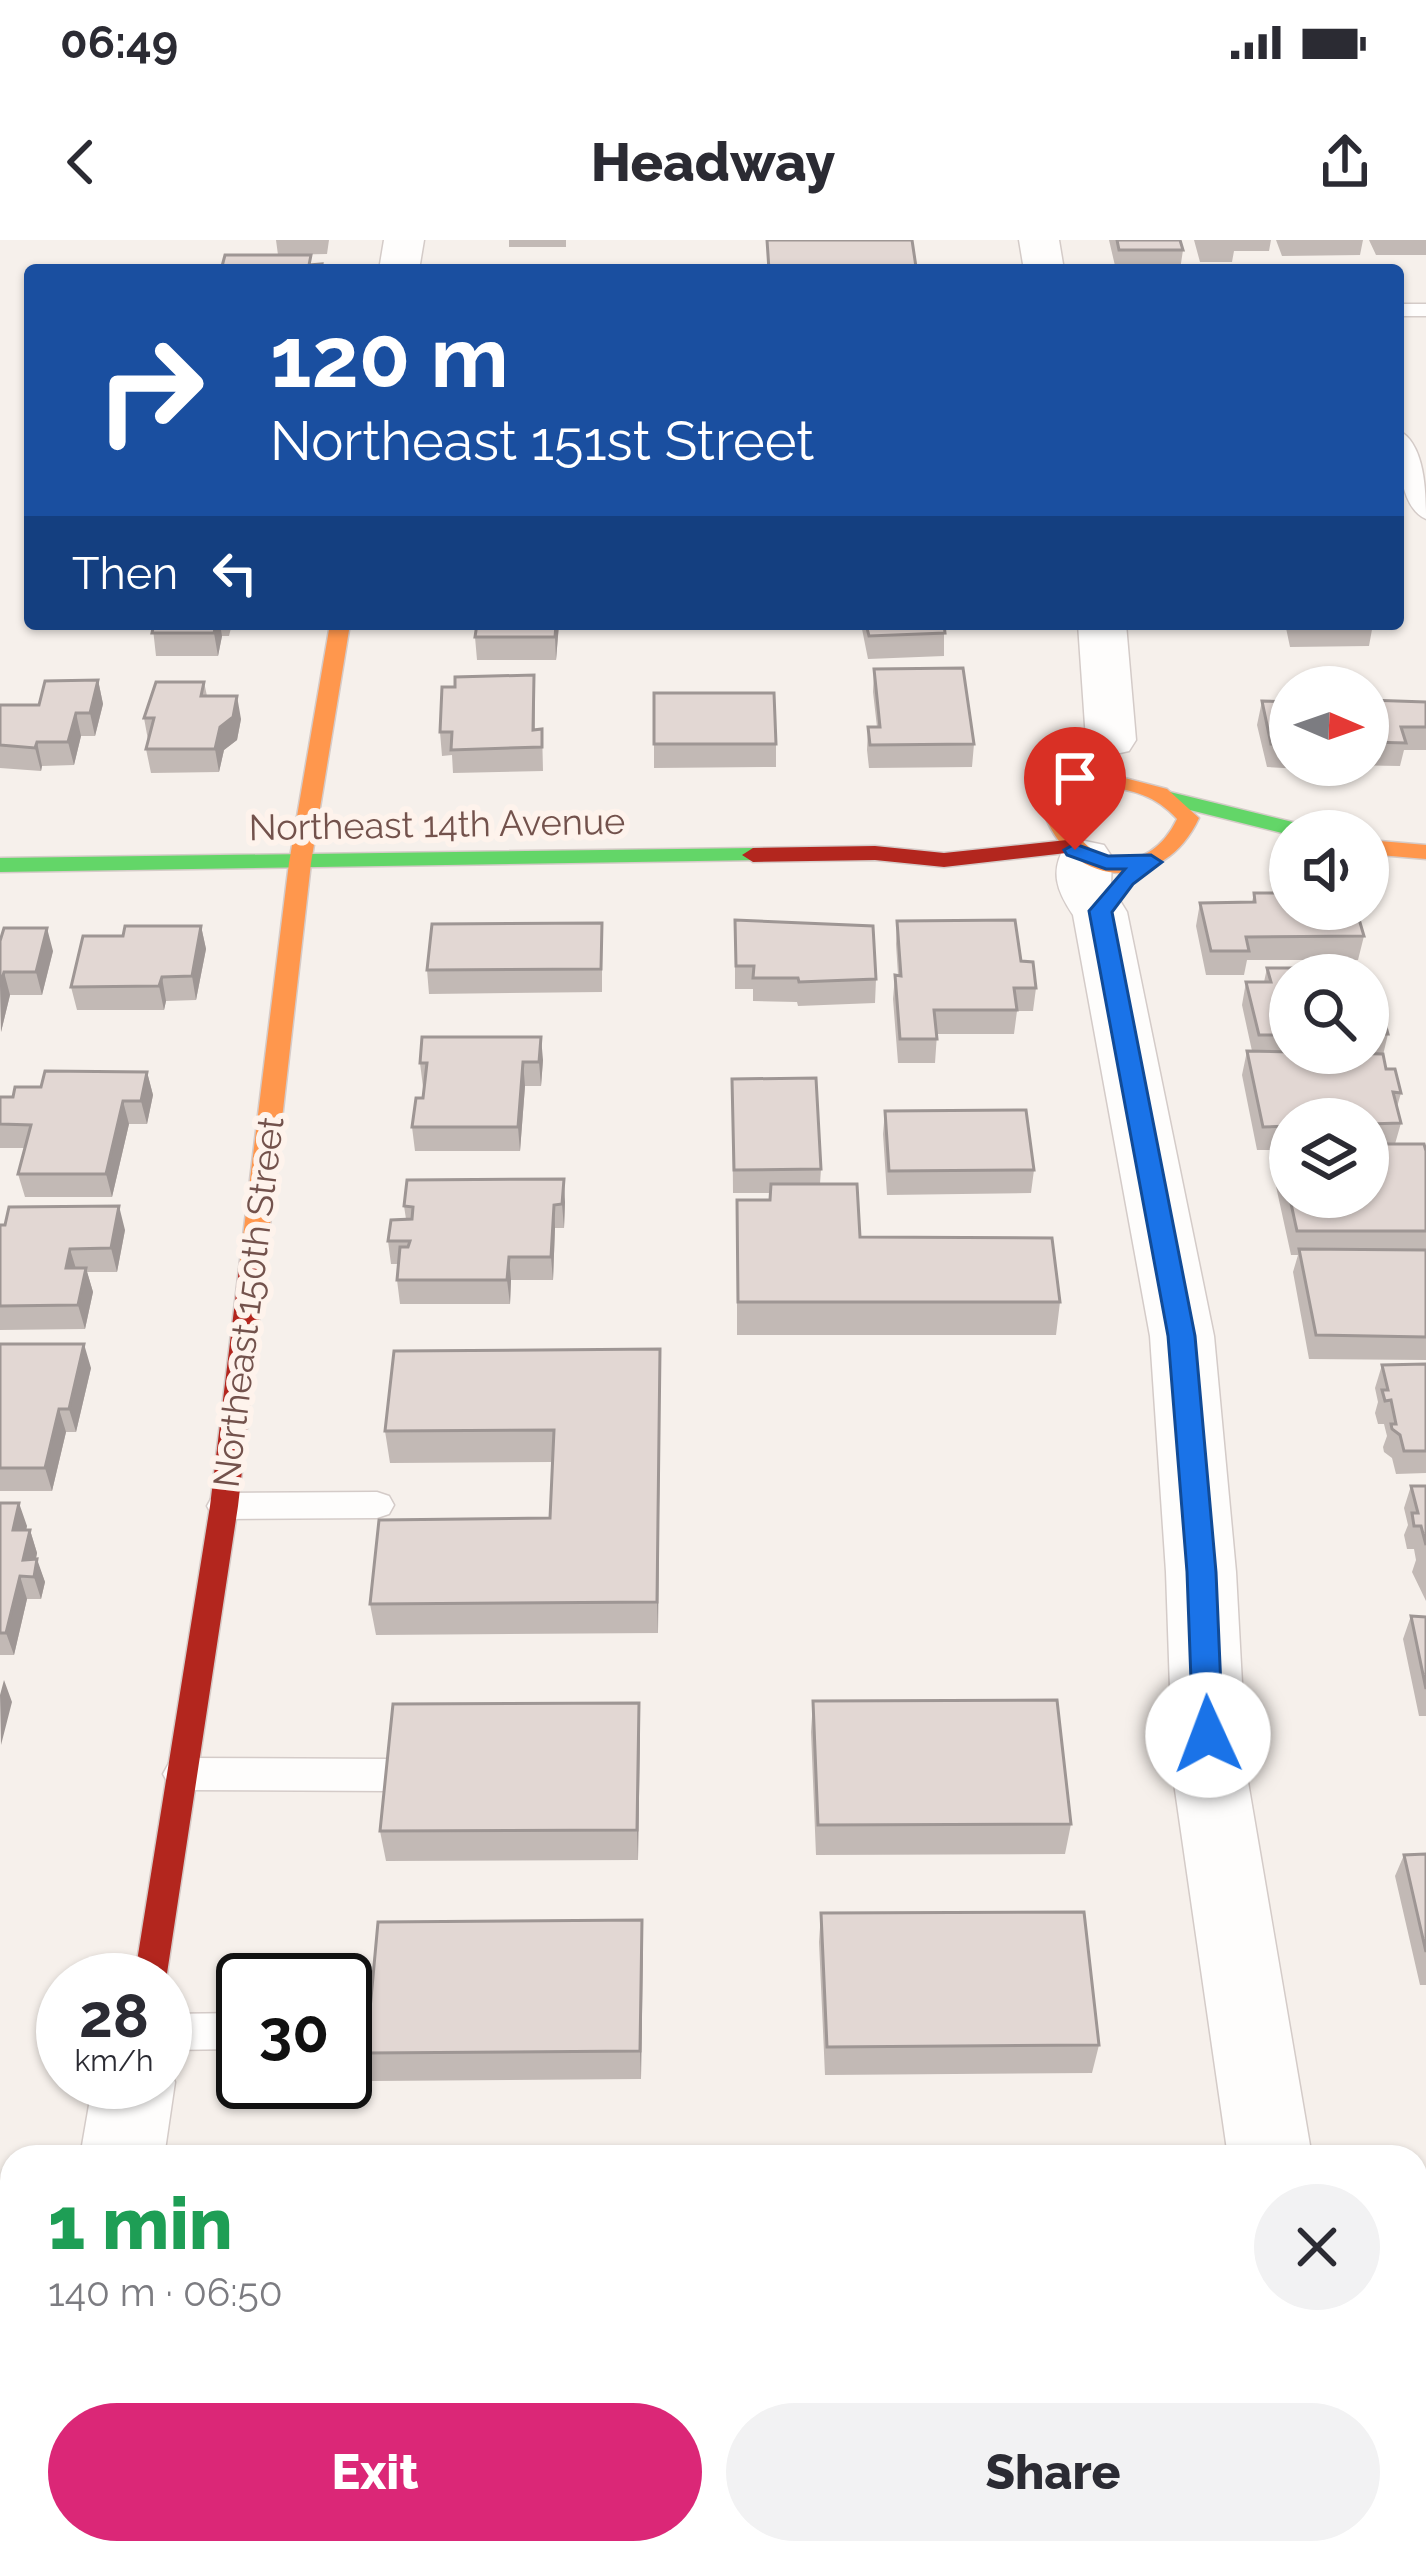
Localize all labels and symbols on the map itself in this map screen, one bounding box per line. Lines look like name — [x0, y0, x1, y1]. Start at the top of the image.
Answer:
north arrow — [1269, 666, 1389, 786]
pin — [1024, 727, 1126, 850]
street label: Northeast 14th Avenue — [248, 800, 626, 848]
street label: Northeast 150th Street — [204, 1114, 292, 1490]
position arrow — [1145, 1672, 1271, 1798]
speed limit sign: 30 — [216, 1953, 372, 2109]

